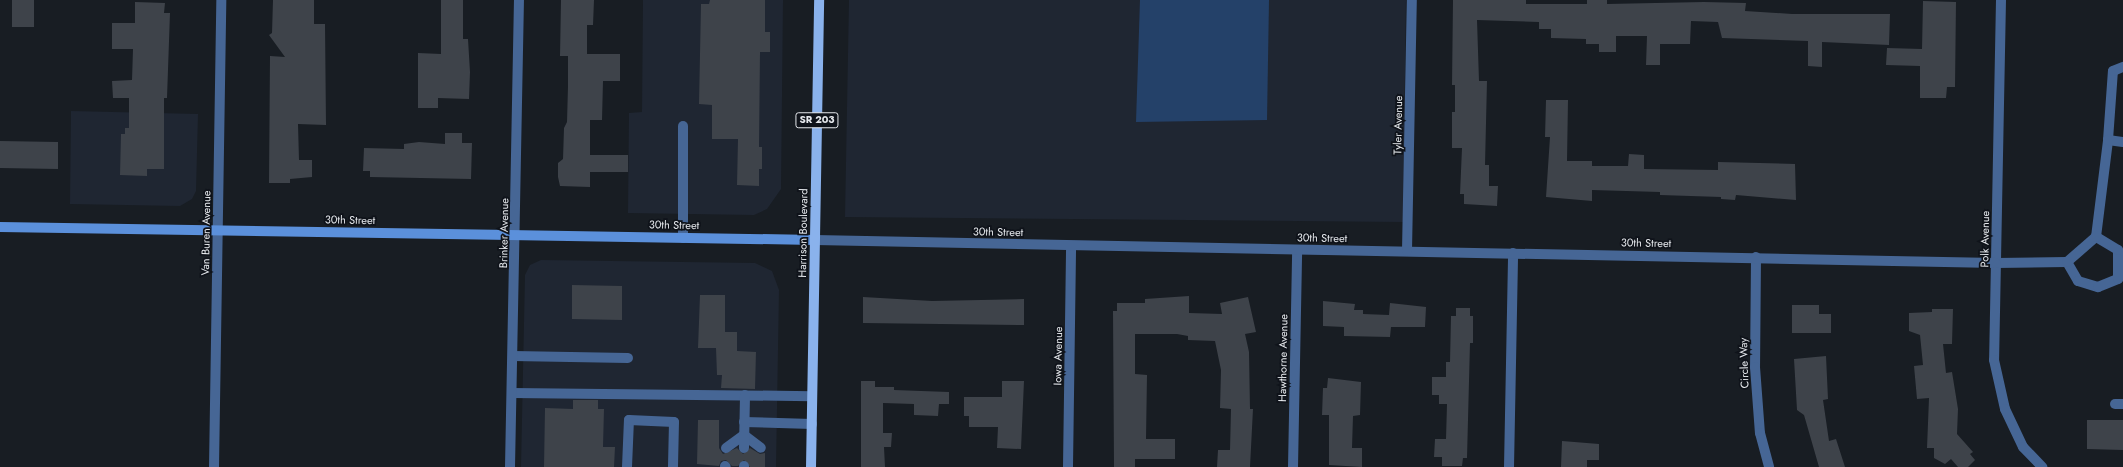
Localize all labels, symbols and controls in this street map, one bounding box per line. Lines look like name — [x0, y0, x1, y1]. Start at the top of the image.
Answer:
street label: Tyler Avenue — [1391, 95, 1405, 155]
road number: SR 203 — [795, 112, 839, 128]
street label: Harrison Boulevard — [796, 188, 810, 278]
street label: Van Buren Avenue — [199, 190, 213, 276]
street label: Brinker Avenue — [497, 198, 511, 268]
street label: Polk Avenue — [1978, 211, 1992, 267]
street label: 30th Street — [325, 213, 375, 227]
street label: 30th Street — [649, 218, 699, 232]
street label: 30th Street — [973, 225, 1023, 239]
street label: 30th Street — [1297, 231, 1347, 245]
street label: 30th Street — [1621, 236, 1671, 250]
street label: Hawthorne Avenue — [1276, 314, 1290, 402]
street label: Iowa Avenue — [1051, 326, 1065, 386]
street label: Circle Way — [1737, 337, 1751, 389]

